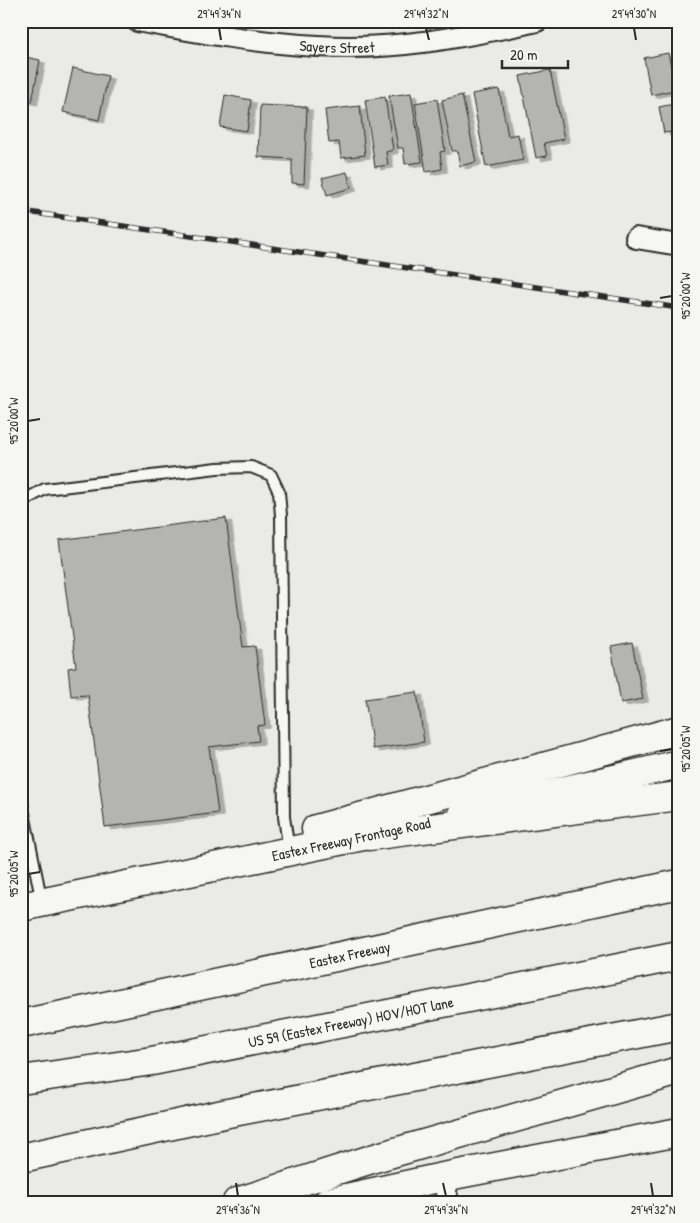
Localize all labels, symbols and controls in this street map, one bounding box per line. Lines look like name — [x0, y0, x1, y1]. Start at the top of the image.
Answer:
text: 29°49'34"N — [197, 5, 241, 22]
text: 29°49'32"N — [404, 5, 448, 22]
text: 29°49'30"N — [612, 5, 656, 22]
street label: Sayers Street — [299, 34, 376, 58]
scale bar — [502, 38, 569, 70]
text: 20 m — [510, 44, 537, 65]
text: 95°20'00"W — [677, 272, 694, 320]
text: 95°20'00"W — [5, 397, 22, 445]
text: 95°20'05"W — [677, 725, 694, 772]
street label: Eastex Freeway Frontage Road — [270, 812, 432, 866]
text: 95°20'05"W — [5, 850, 22, 897]
street label: Eastex Freeway — [307, 935, 392, 973]
street label: US 59 (Eastex Freeway) HOV/HOT lane — [246, 991, 455, 1052]
text: 29°49'36"N — [216, 1201, 260, 1218]
text: 29°49'34"N — [424, 1201, 468, 1218]
text: 29°49'32"N — [631, 1201, 675, 1218]

